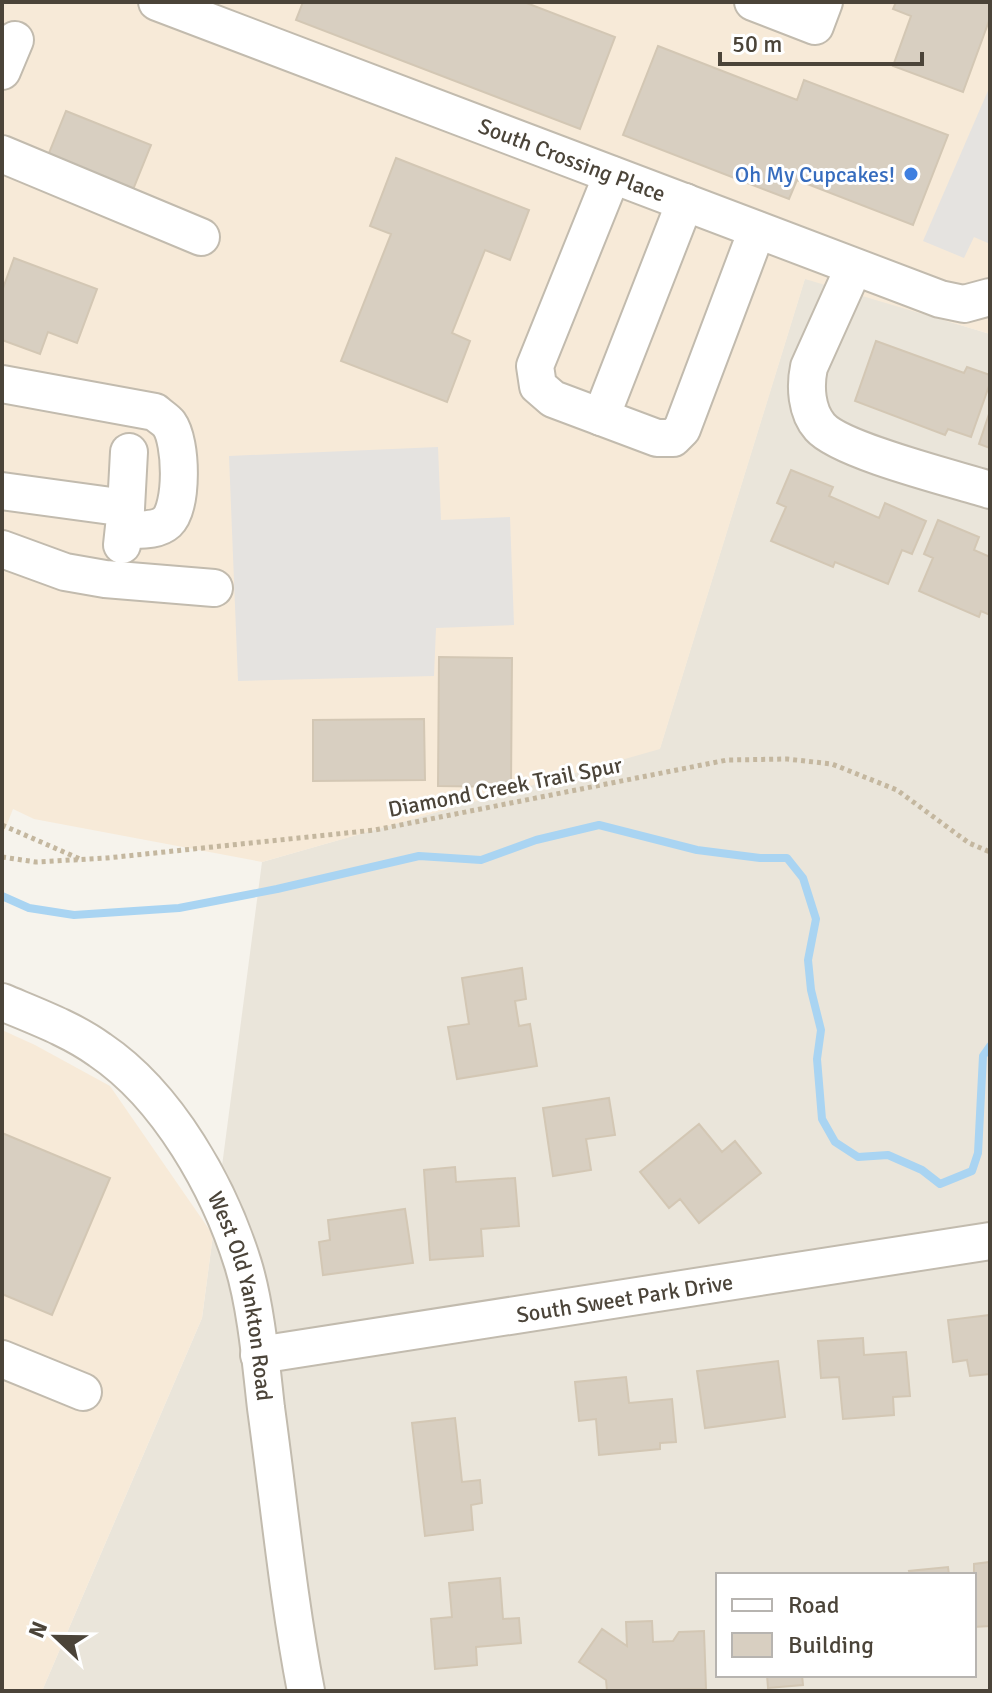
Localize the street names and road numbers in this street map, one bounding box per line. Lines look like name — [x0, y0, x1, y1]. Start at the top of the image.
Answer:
street label: South Crossing Place — [475, 112, 669, 207]
street label: Diamond Creek Trail Spur — [386, 751, 624, 823]
street label: West Old Yankton Road — [202, 1187, 279, 1402]
street label: South Sweet Park Drive — [514, 1268, 735, 1328]

